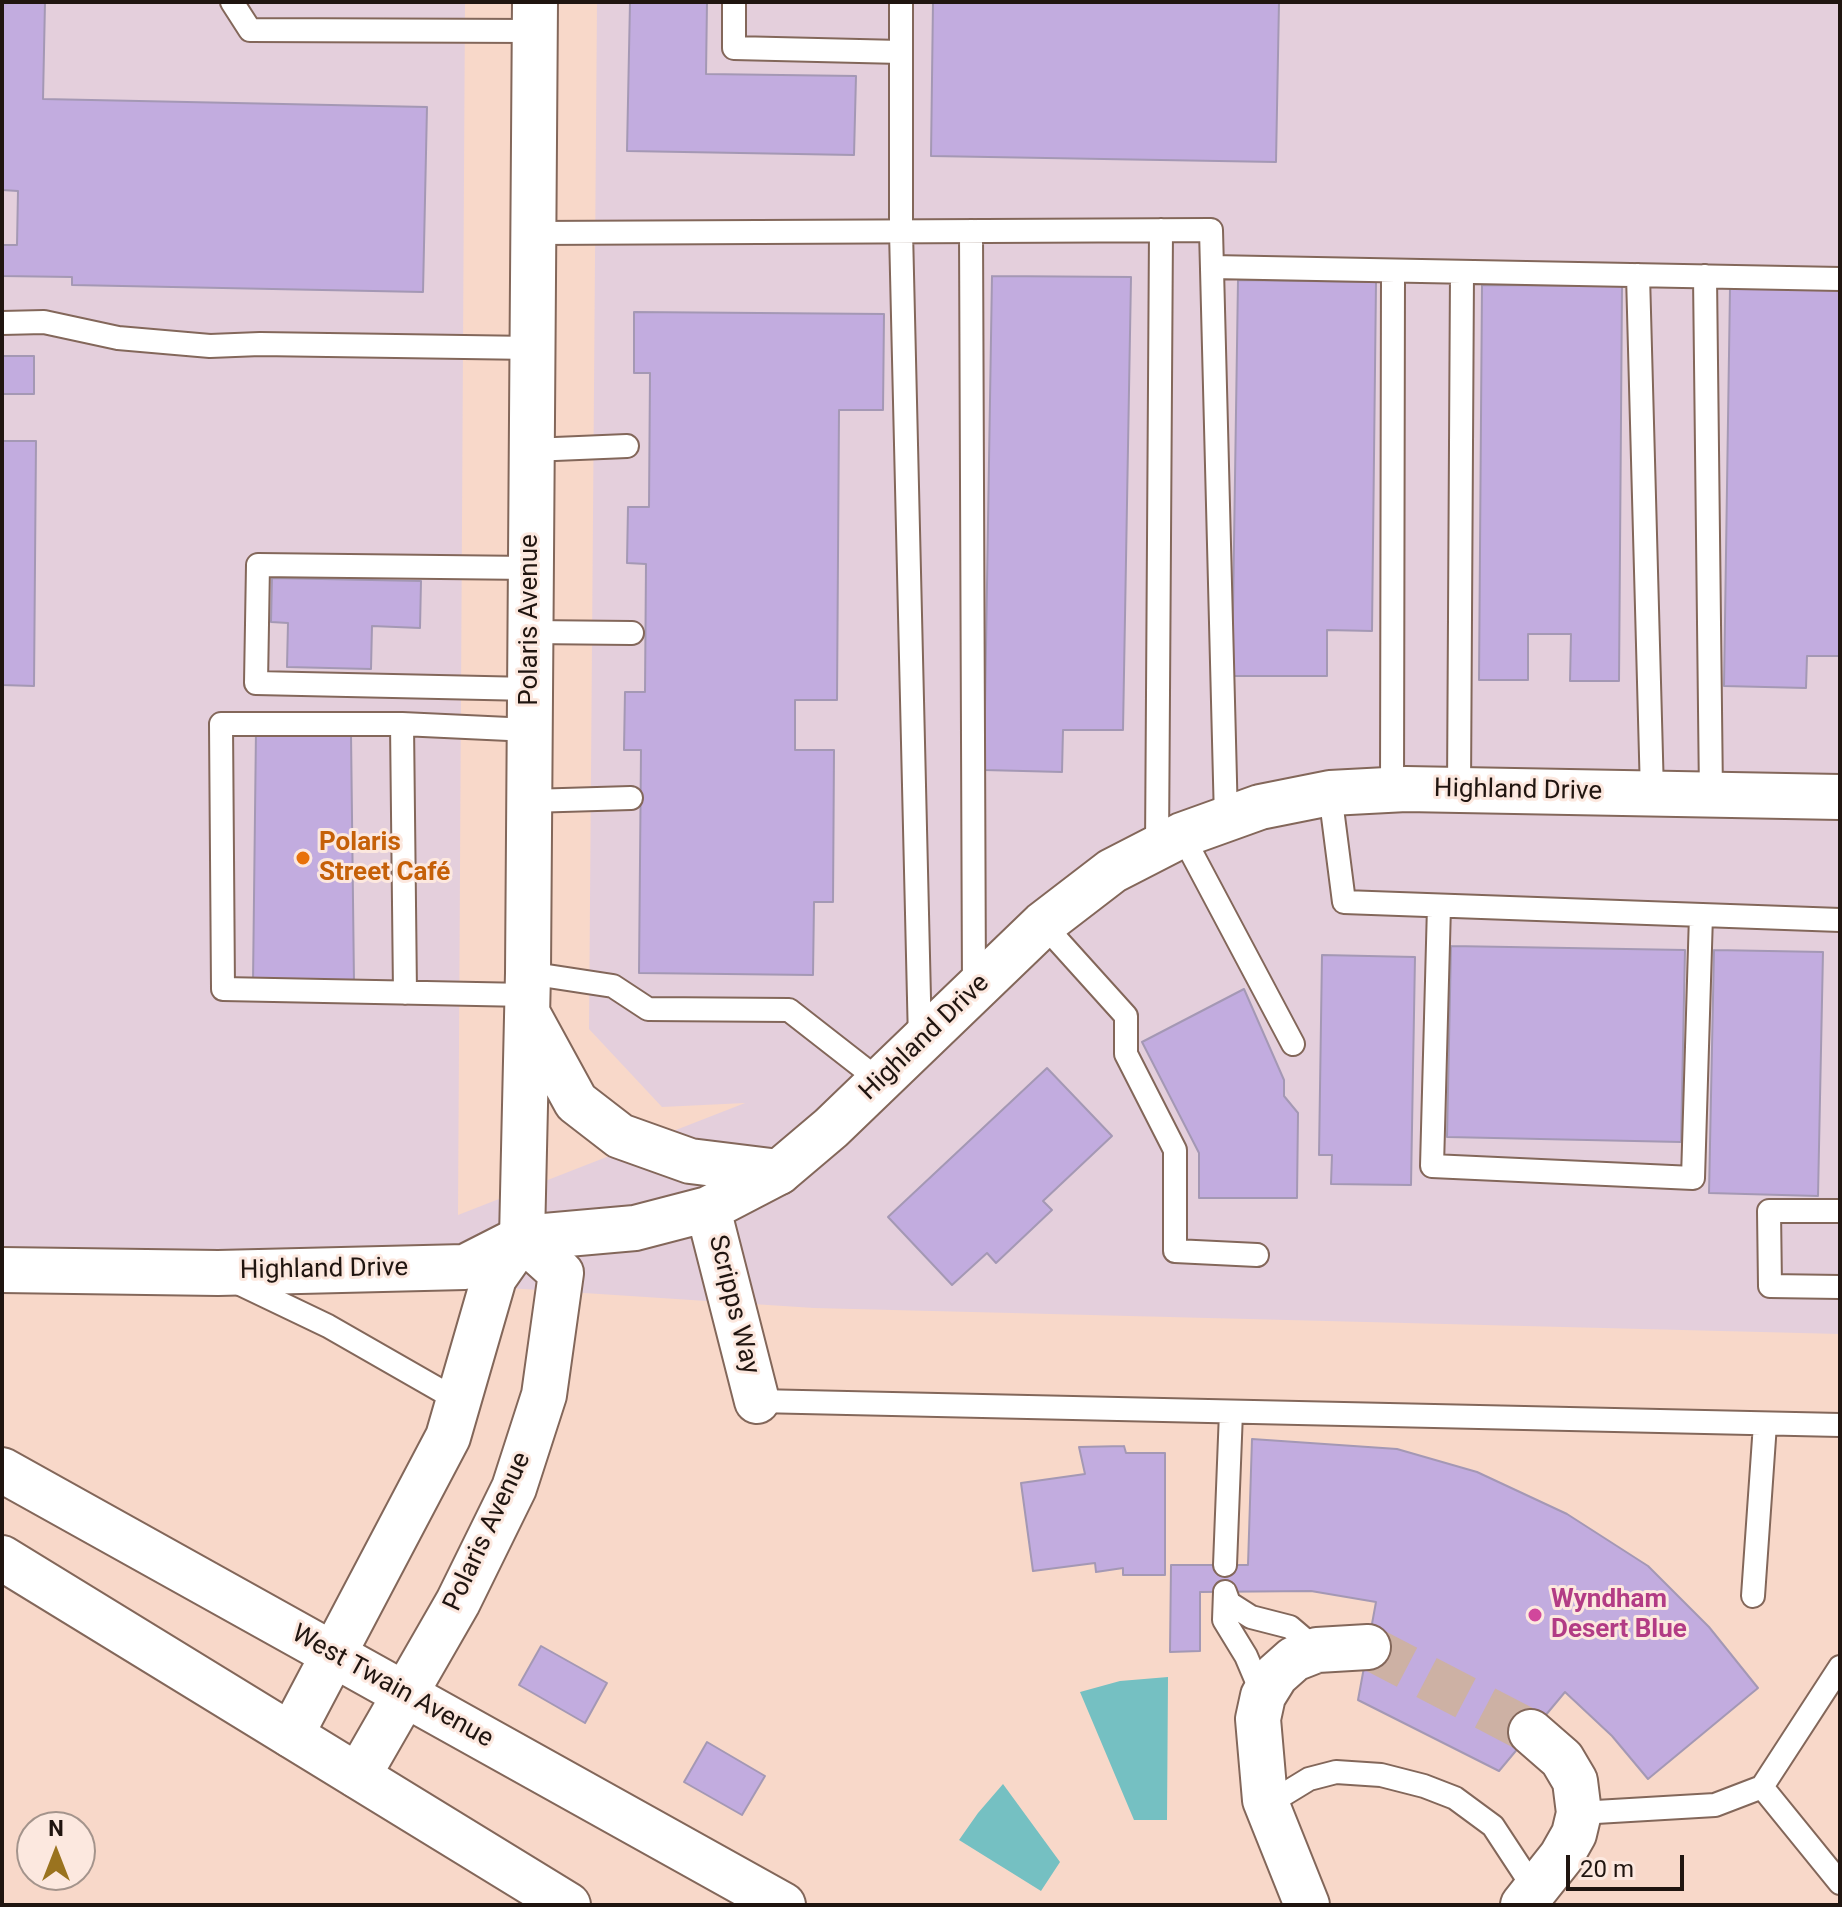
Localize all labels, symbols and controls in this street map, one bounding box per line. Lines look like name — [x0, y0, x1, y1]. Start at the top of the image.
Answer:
street label: Polaris Avenue — [514, 534, 546, 706]
street label: Highland Drive — [1434, 774, 1602, 808]
place label: Polaris Street Café — [319, 827, 450, 888]
marker: Polaris Street Café — [294, 849, 312, 867]
street label: Highland Drive — [854, 968, 996, 1108]
street label: Scripps Way — [701, 1232, 765, 1378]
street label: Highland Drive — [240, 1253, 408, 1287]
street label: Polaris Avenue — [438, 1448, 538, 1616]
place label: Wyndham Desert Blue — [1551, 1584, 1687, 1646]
marker: Wyndham Desert Blue — [1526, 1606, 1544, 1624]
street label: West Twain Avenue — [286, 1619, 498, 1755]
north arrow — [16, 1811, 96, 1891]
text: N — [48, 1816, 64, 1841]
scale bar — [1570, 1839, 1688, 1889]
text: 20 m — [1580, 1855, 1634, 1883]

